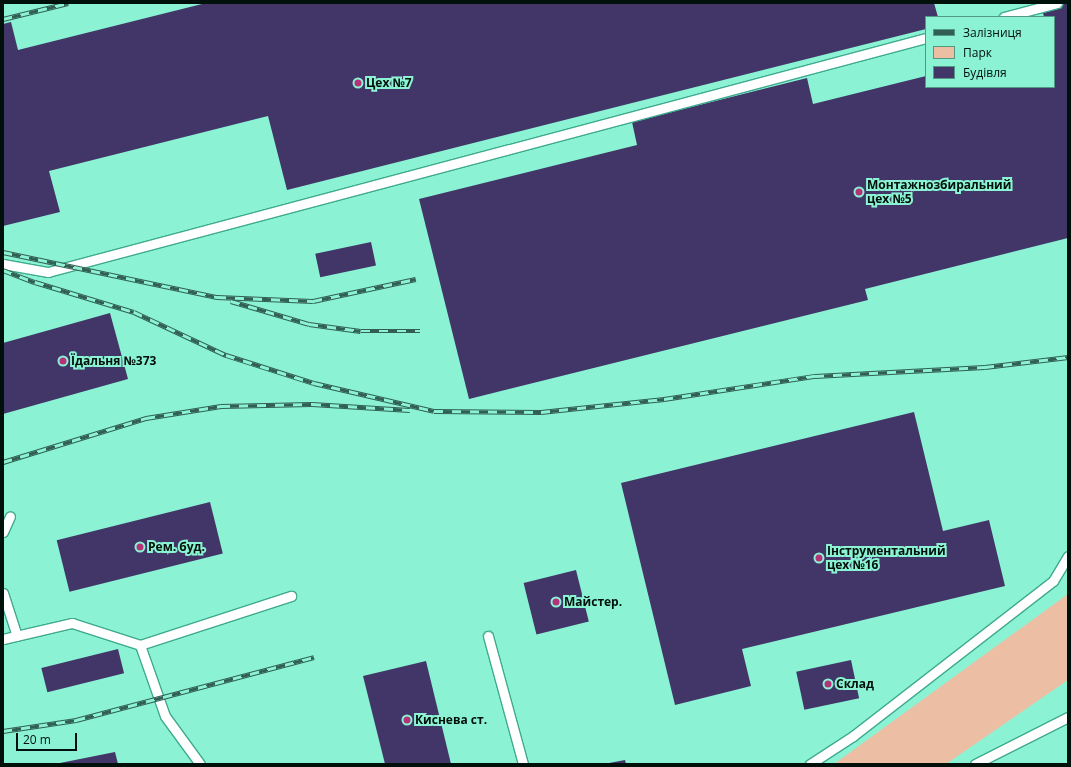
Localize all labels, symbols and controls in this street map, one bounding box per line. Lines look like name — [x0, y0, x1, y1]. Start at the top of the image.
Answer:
legend — [925, 16, 1055, 88]
text: Залізниця — [963, 24, 1022, 41]
text: Парк — [963, 44, 992, 61]
text: Будівля — [963, 64, 1007, 81]
place label: Цех №7 — [366, 76, 412, 90]
marker: Цех №7 — [353, 78, 363, 88]
place label: Монтажнозбиральний цех №5 — [867, 178, 1011, 206]
marker: Монтажнозбиральний цех №5 — [854, 187, 864, 197]
place label: Їдальня №373 — [71, 354, 156, 368]
marker: Їдальня №373 — [58, 356, 68, 366]
place label: Рем. буд. — [148, 540, 205, 554]
marker: Рем. буд. — [135, 542, 145, 552]
place label: Інструментальний цех №16 — [827, 544, 946, 572]
marker: Інструментальний цех №16 — [814, 553, 824, 563]
place label: Майстер. — [564, 595, 622, 609]
marker: Майстер. — [551, 597, 561, 607]
place label: Склад — [836, 677, 874, 691]
marker: Склад — [823, 679, 833, 689]
place label: Киснева ст. — [415, 713, 487, 727]
marker: Киснева ст. — [402, 715, 412, 725]
scale bar — [18, 725, 79, 751]
text: 20 m — [23, 731, 51, 748]

